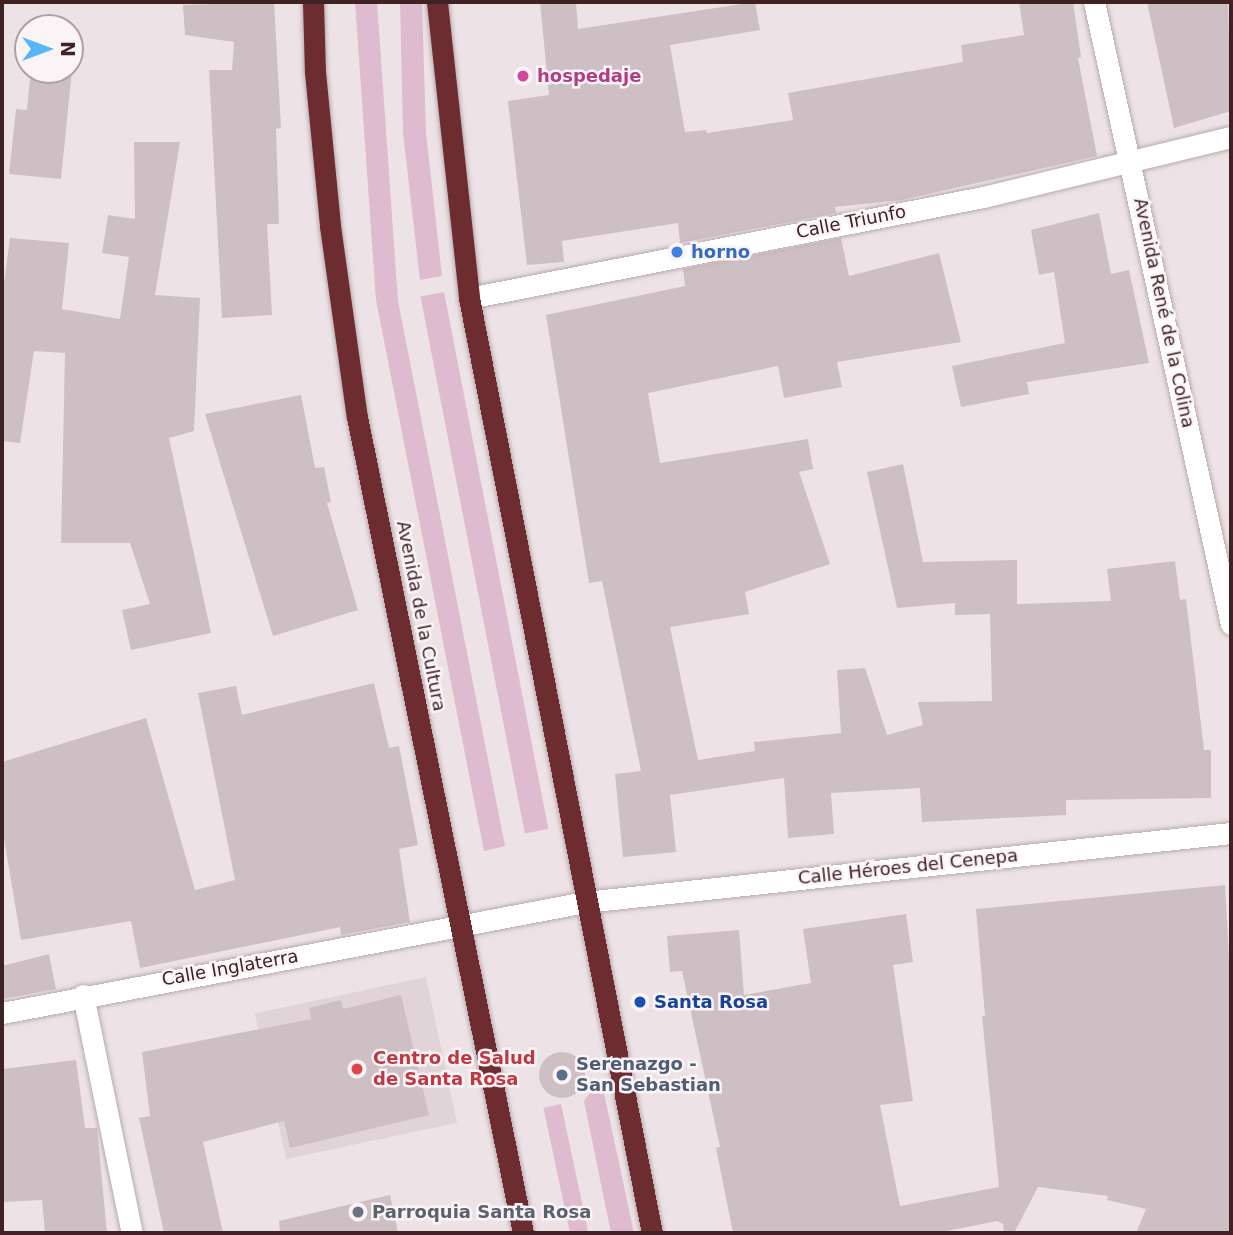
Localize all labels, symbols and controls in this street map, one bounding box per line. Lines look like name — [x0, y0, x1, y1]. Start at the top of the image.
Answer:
north arrow — [14, 14, 84, 84]
text: N — [57, 41, 79, 57]
place label: hospedaje — [537, 65, 641, 87]
marker: hospedaje — [515, 68, 531, 84]
street label: Avenida René de la Colina — [1129, 196, 1199, 430]
street label: Calle Triunfo — [794, 201, 908, 243]
place label: horno — [691, 241, 750, 263]
marker: horno — [669, 244, 685, 260]
street label: Avenida de la Cultura — [392, 519, 450, 713]
street label: Calle Héroes del Cenepa — [797, 845, 1019, 889]
street label: Calle Inglaterra — [160, 945, 300, 991]
place label: Santa Rosa — [654, 991, 768, 1013]
marker: Santa Rosa — [632, 994, 648, 1010]
place label: Centro de Salud de Santa Rosa — [373, 1048, 536, 1090]
place label: Serenazgo - San Sebastian — [576, 1054, 721, 1096]
marker: Centro de Salud de Santa Rosa — [347, 1059, 367, 1079]
marker: Serenazgo - San Sebastian — [554, 1067, 570, 1083]
place label: Parroquia Santa Rosa — [372, 1201, 591, 1223]
marker: Parroquia Santa Rosa — [350, 1204, 366, 1220]

